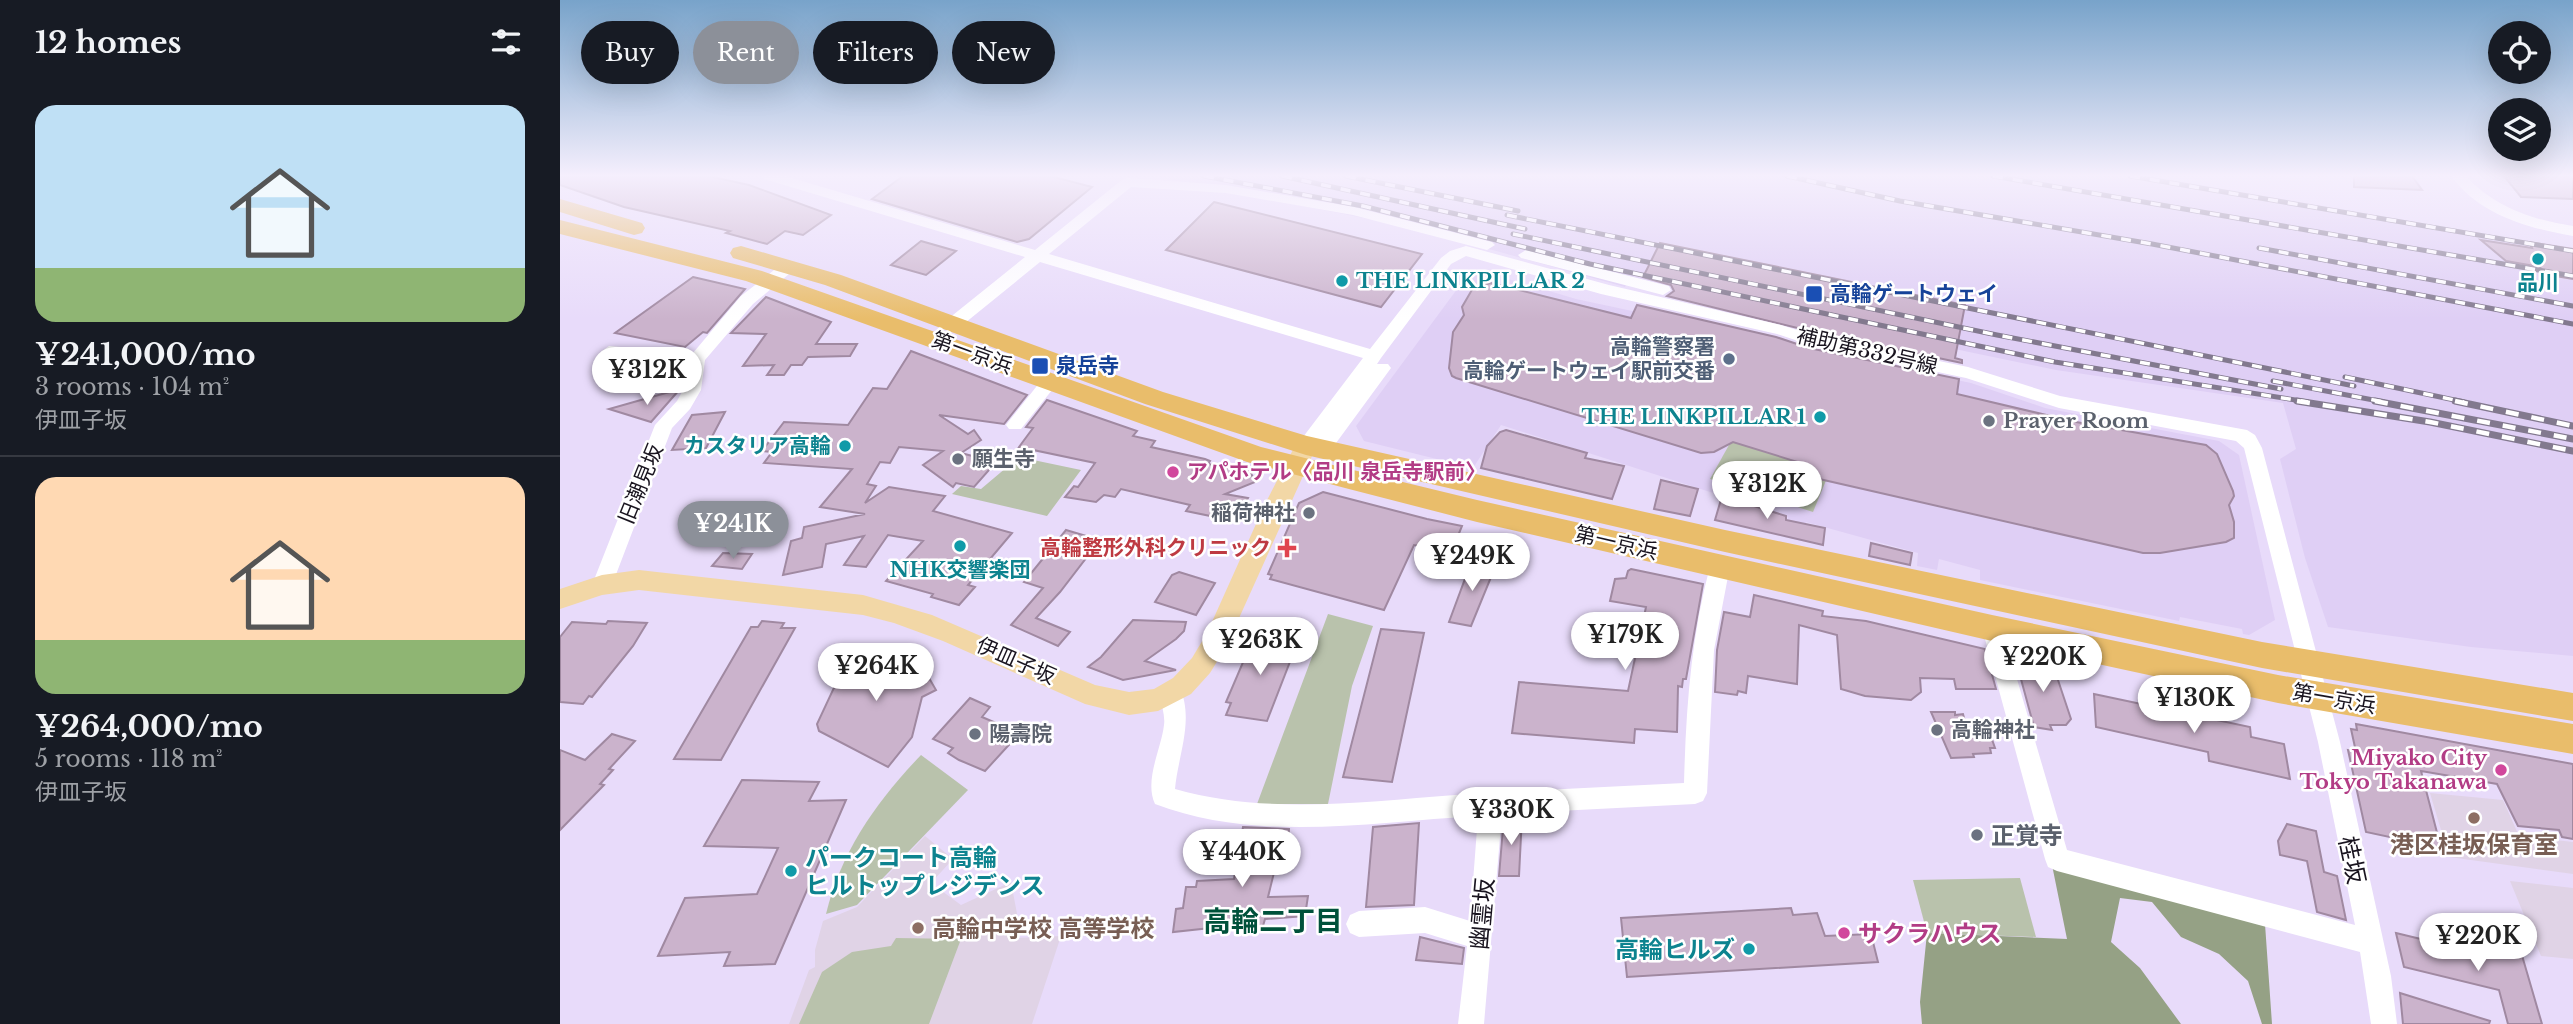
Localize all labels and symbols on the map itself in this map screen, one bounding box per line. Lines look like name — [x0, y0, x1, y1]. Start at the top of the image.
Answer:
marker: 品川 — [2530, 251, 2546, 267]
place label: THE LINKPILLAR 2 — [1356, 268, 1585, 294]
place label: 品川 — [2517, 270, 2559, 296]
marker: THE LINKPILLAR 2 — [1334, 273, 1350, 289]
place label: 高輪ゲートウェイ — [1830, 281, 1998, 307]
marker: 高輪ゲートウェイ — [1804, 284, 1824, 304]
street label: 補助第332号線 — [1794, 322, 1940, 380]
street label: 第一京浜 — [928, 326, 1016, 380]
place label: 高輪警察署 高輪ゲートウェイ駅前交番 — [1463, 334, 1715, 384]
pin: ¥312K — [598, 348, 696, 407]
marker: 高輪警察署 高輪ゲートウェイ駅前交番 — [1721, 351, 1737, 367]
place label: 泉岳寺 — [1056, 353, 1119, 379]
marker: 泉岳寺 — [1030, 356, 1050, 376]
place label: THE LINKPILLAR 1 — [1581, 404, 1806, 430]
place label: Prayer Room — [2003, 408, 2149, 434]
marker: THE LINKPILLAR 1 — [1812, 409, 1828, 425]
marker: Prayer Room — [1981, 413, 1997, 429]
place label: カスタリア高輪 — [684, 433, 831, 459]
marker: カスタリア高輪 — [837, 438, 853, 454]
street label: 旧潮見坂 — [613, 440, 669, 528]
place label: 願生寺 — [972, 446, 1035, 472]
marker: 願生寺 — [950, 451, 966, 467]
place label: アパホテル〈品川 泉岳寺駅前〉 — [1187, 459, 1486, 485]
pin: ¥312K — [1718, 462, 1816, 521]
marker: アパホテル〈品川 泉岳寺駅前〉 — [1165, 464, 1181, 480]
place label: 稲荷神社 — [1211, 500, 1295, 526]
pin: ¥241K — [684, 502, 782, 561]
marker: 稲荷神社 — [1301, 505, 1317, 521]
street label: 第一京浜 — [1572, 521, 1660, 565]
pin: ¥249K — [1423, 534, 1521, 593]
place label: 高輪整形外科クリニック — [1040, 535, 1271, 561]
marker: NHK交響楽団 — [952, 538, 968, 554]
marker: 高輪整形外科クリニック — [1277, 538, 1297, 558]
place label: NHK交響楽団 — [890, 557, 1030, 583]
pin: ¥179K — [1576, 612, 1674, 672]
pin: ¥263K — [1211, 618, 1309, 677]
street label: 伊皿子坂 — [972, 632, 1060, 690]
pin: ¥220K — [1994, 634, 2092, 694]
pin: ¥264K — [827, 644, 925, 703]
pin: ¥130K — [2145, 676, 2243, 735]
street label: 第一京浜 — [2290, 679, 2378, 719]
place label: 高輪神社 — [1951, 717, 2035, 743]
place label: 陽壽院 — [989, 721, 1052, 747]
marker: 高輪神社 — [1929, 722, 1945, 738]
marker: 陽壽院 — [967, 726, 983, 742]
place label: Miyako City Tokyo Takanawa — [2299, 745, 2487, 795]
marker: Miyako City Tokyo Takanawa — [2493, 762, 2509, 778]
pin: ¥330K — [1462, 788, 1560, 847]
marker: 港区桂坂保育室 — [2466, 810, 2482, 826]
place label: 正覚寺 — [1991, 821, 2063, 850]
marker: 正覚寺 — [1969, 827, 1985, 843]
pin: ¥440K — [1193, 830, 1291, 889]
place label: 港区桂坂保育室 — [2390, 830, 2558, 859]
street label: 桂坂 — [2333, 834, 2371, 886]
place label: パークコート高輪 ヒルトップレジデンス — [805, 843, 1045, 900]
marker: パークコート高輪 ヒルトップレジデンス — [783, 863, 799, 879]
street label: 幽霊坂 — [1464, 877, 1500, 951]
district label: 高輪二丁目 — [1203, 904, 1343, 939]
place label: 高輪中学校 高等学校 — [932, 914, 1154, 943]
pin: ¥220K — [2429, 914, 2527, 973]
place label: サクラハウス — [1858, 919, 2002, 948]
marker: 高輪中学校 高等学校 — [910, 920, 926, 936]
marker: サクラハウス — [1836, 925, 1852, 941]
place label: 高輪ヒルズ — [1615, 935, 1735, 964]
marker: 高輪ヒルズ — [1741, 941, 1757, 957]

